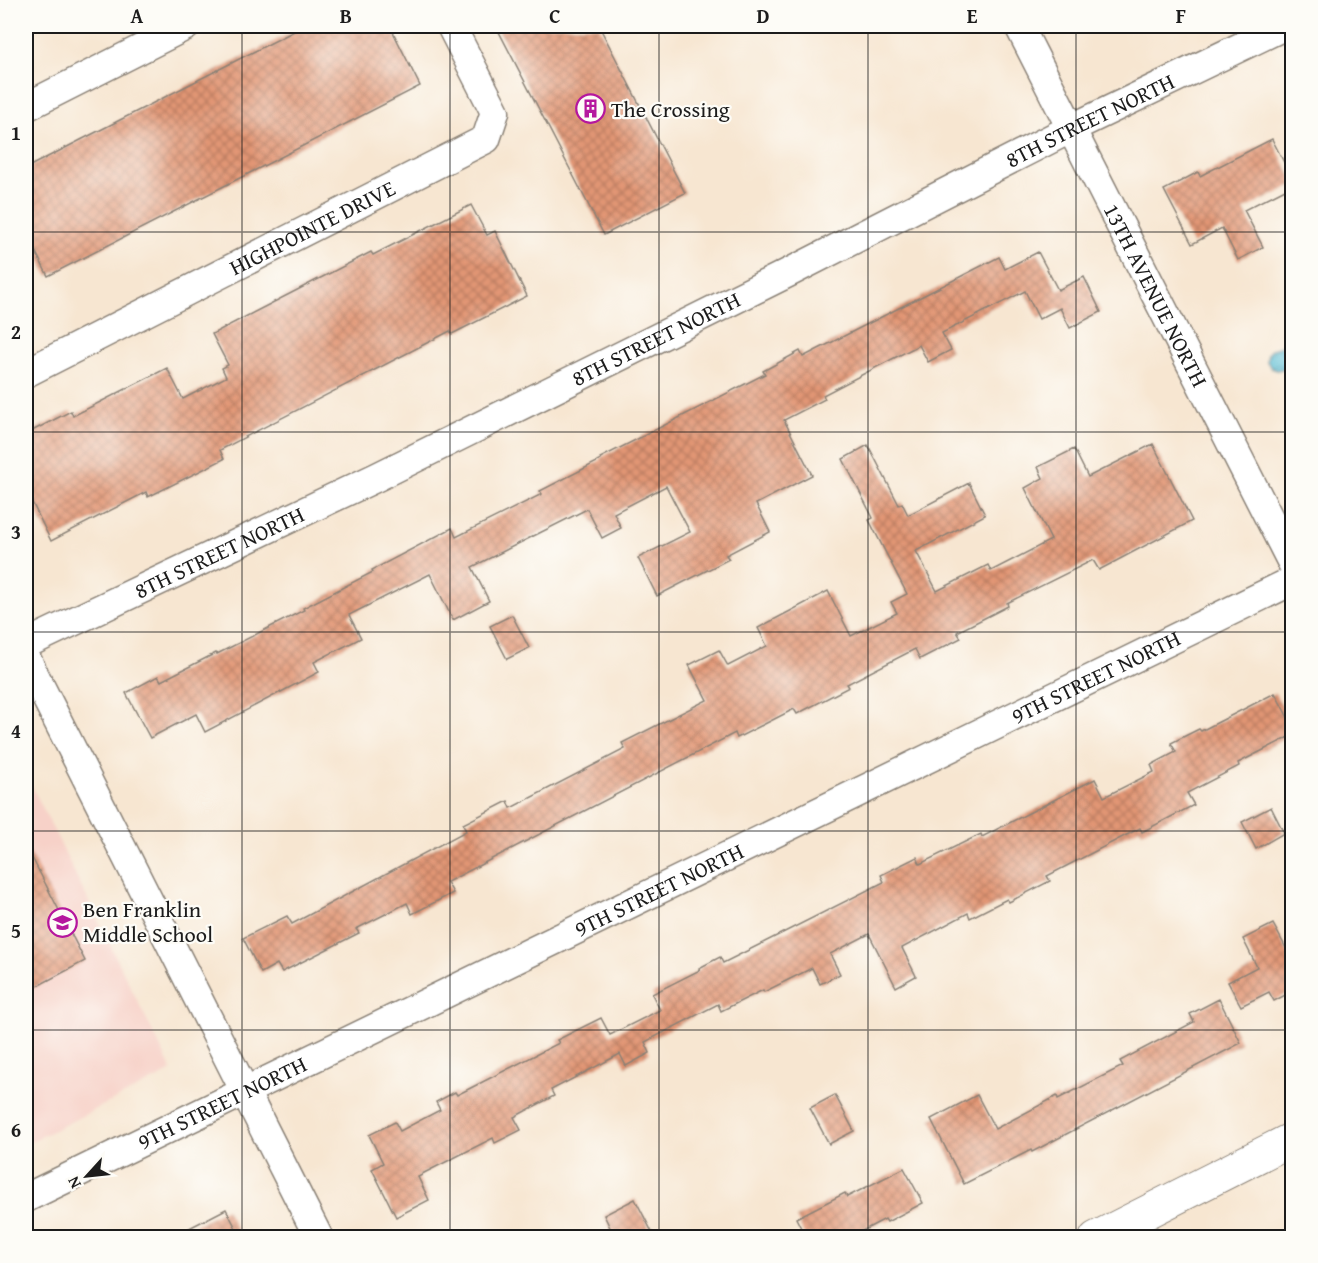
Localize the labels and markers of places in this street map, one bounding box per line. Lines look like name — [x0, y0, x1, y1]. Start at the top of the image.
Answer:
building icon: The Crossing — [574, 93, 606, 125]
place label: The Crossing — [611, 93, 730, 125]
place label: Ben Franklin Middle School — [83, 893, 213, 950]
school or university icon: Ben Franklin Middle School — [46, 906, 78, 938]

